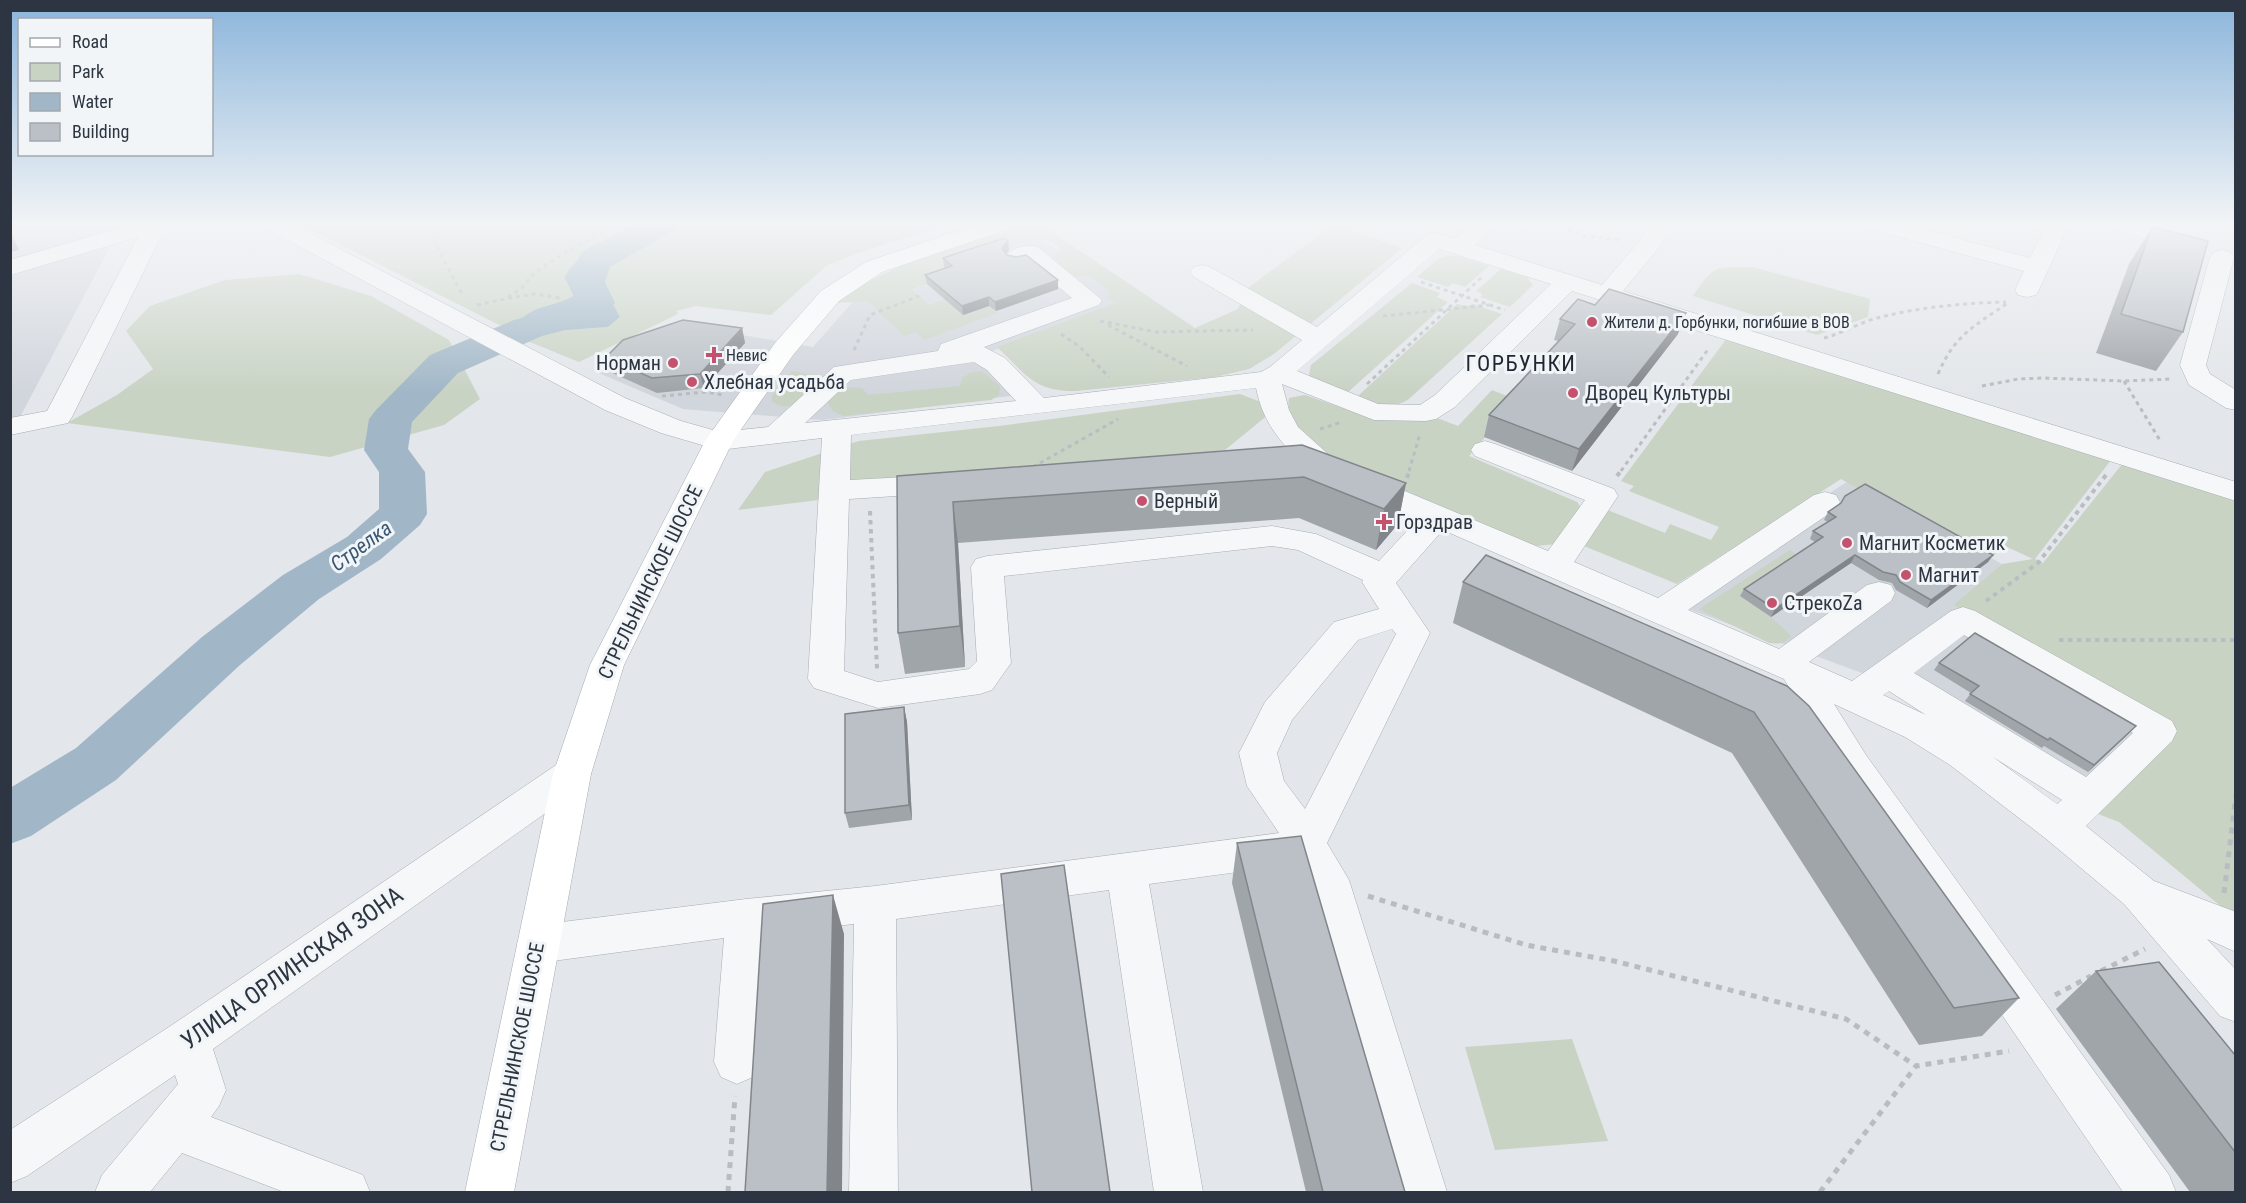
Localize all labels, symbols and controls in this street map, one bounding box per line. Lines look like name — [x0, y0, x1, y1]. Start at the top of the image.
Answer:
legend — [18, 18, 213, 156]
text: Road — [72, 31, 108, 52]
text: Park — [72, 61, 104, 82]
text: Water — [72, 91, 114, 112]
text: Building — [72, 121, 129, 142]
place label: Жители д. Горбунки, погибшие в ВОВ — [1604, 313, 1850, 332]
marker: Жители д. Горбунки, погибшие в ВОВ — [1585, 315, 1599, 329]
place label: Невис — [726, 346, 767, 365]
marker: Невис — [707, 348, 721, 362]
place label: Норман — [596, 351, 661, 375]
district label: ГОРБУНКИ — [1466, 351, 1577, 376]
marker: Норман — [666, 356, 680, 370]
place label: Хлебная усадьба — [704, 370, 845, 394]
marker: Хлебная усадьба — [685, 375, 699, 389]
place label: Дворец Культуры — [1585, 381, 1731, 405]
marker: Дворец Культуры — [1566, 386, 1580, 400]
street label: СТРЕЛЬНИНСКОЕ ШОССЕ — [593, 481, 707, 683]
place label: Верный — [1154, 489, 1218, 513]
marker: Верный — [1135, 494, 1149, 508]
place label: Горздрав — [1396, 510, 1473, 534]
marker: Горздрав — [1377, 515, 1391, 529]
water label: Стрелка — [326, 516, 396, 576]
place label: Магнит Косметик — [1859, 531, 2006, 555]
marker: Магнит Косметик — [1840, 536, 1854, 550]
place label: Магнит — [1918, 563, 1979, 587]
marker: Магнит — [1899, 568, 1913, 582]
place label: СтрекоZа — [1784, 591, 1863, 615]
marker: СтрекоZа — [1765, 596, 1779, 610]
street label: УЛИЦА ОРЛИНСКАЯ ЗОНА — [176, 881, 408, 1055]
street label: СТРЕЛЬНИНСКОЕ ШОССЕ — [485, 940, 549, 1154]

